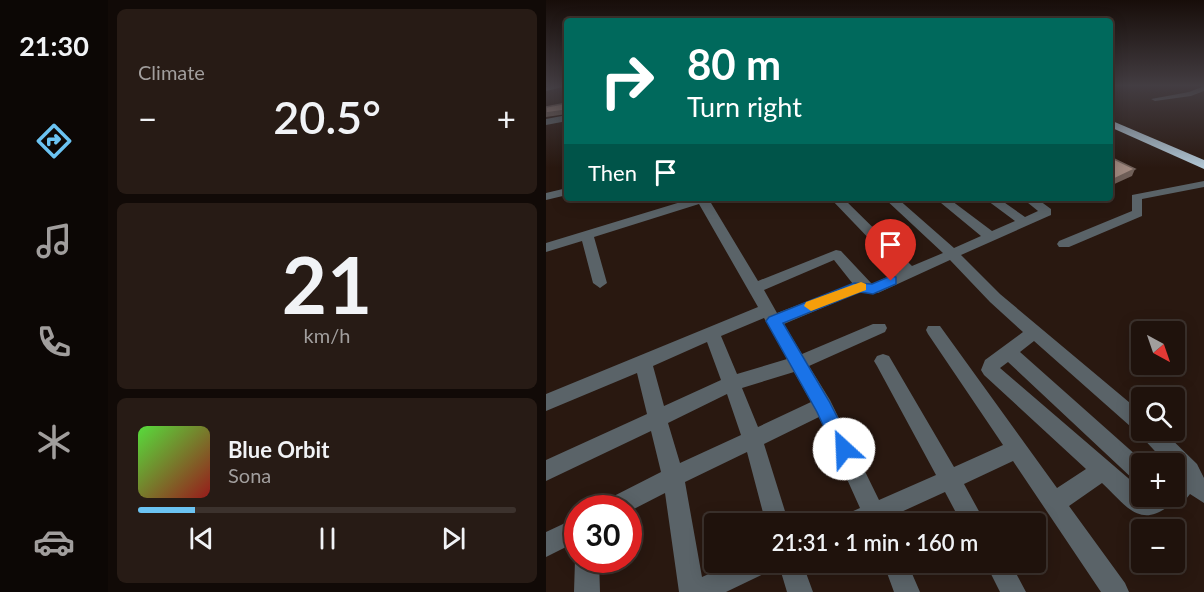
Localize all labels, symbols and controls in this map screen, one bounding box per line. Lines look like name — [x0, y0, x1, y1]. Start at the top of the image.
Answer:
text: 21:30 — [19, 29, 89, 62]
text: 80 m — [687, 39, 781, 89]
icon: right — [588, 42, 666, 120]
text: Climate — [138, 60, 205, 84]
text: 20.5° — [273, 90, 381, 144]
text: Turn right — [687, 90, 802, 123]
text: − — [138, 98, 157, 138]
text: + — [497, 98, 516, 138]
icon: directions — [33, 120, 75, 162]
icon: arrive — [649, 156, 682, 189]
text: Then — [588, 159, 637, 186]
pin — [865, 219, 916, 281]
icon: music — [33, 220, 75, 262]
icon: arrive — [874, 228, 907, 261]
text: 21 — [282, 237, 372, 331]
icon: phone — [33, 321, 75, 363]
north arrow — [1131, 321, 1185, 375]
map controls — [1131, 321, 1185, 573]
text: km/h — [304, 323, 350, 347]
button: search — [1131, 387, 1185, 441]
position arrow — [812, 417, 876, 481]
icon: climate — [33, 421, 75, 463]
text: Blue Orbit — [228, 436, 329, 463]
button: + — [1131, 453, 1185, 507]
text: Sona — [228, 463, 271, 487]
speed limit sign: 30 — [564, 495, 642, 573]
button: − — [1131, 519, 1185, 573]
icon: car — [33, 521, 75, 563]
icon: previous — [185, 522, 218, 555]
icon: pause — [311, 522, 344, 555]
icon: next — [437, 522, 470, 555]
text: 21:31 · 1 min · 160 m — [772, 529, 978, 556]

